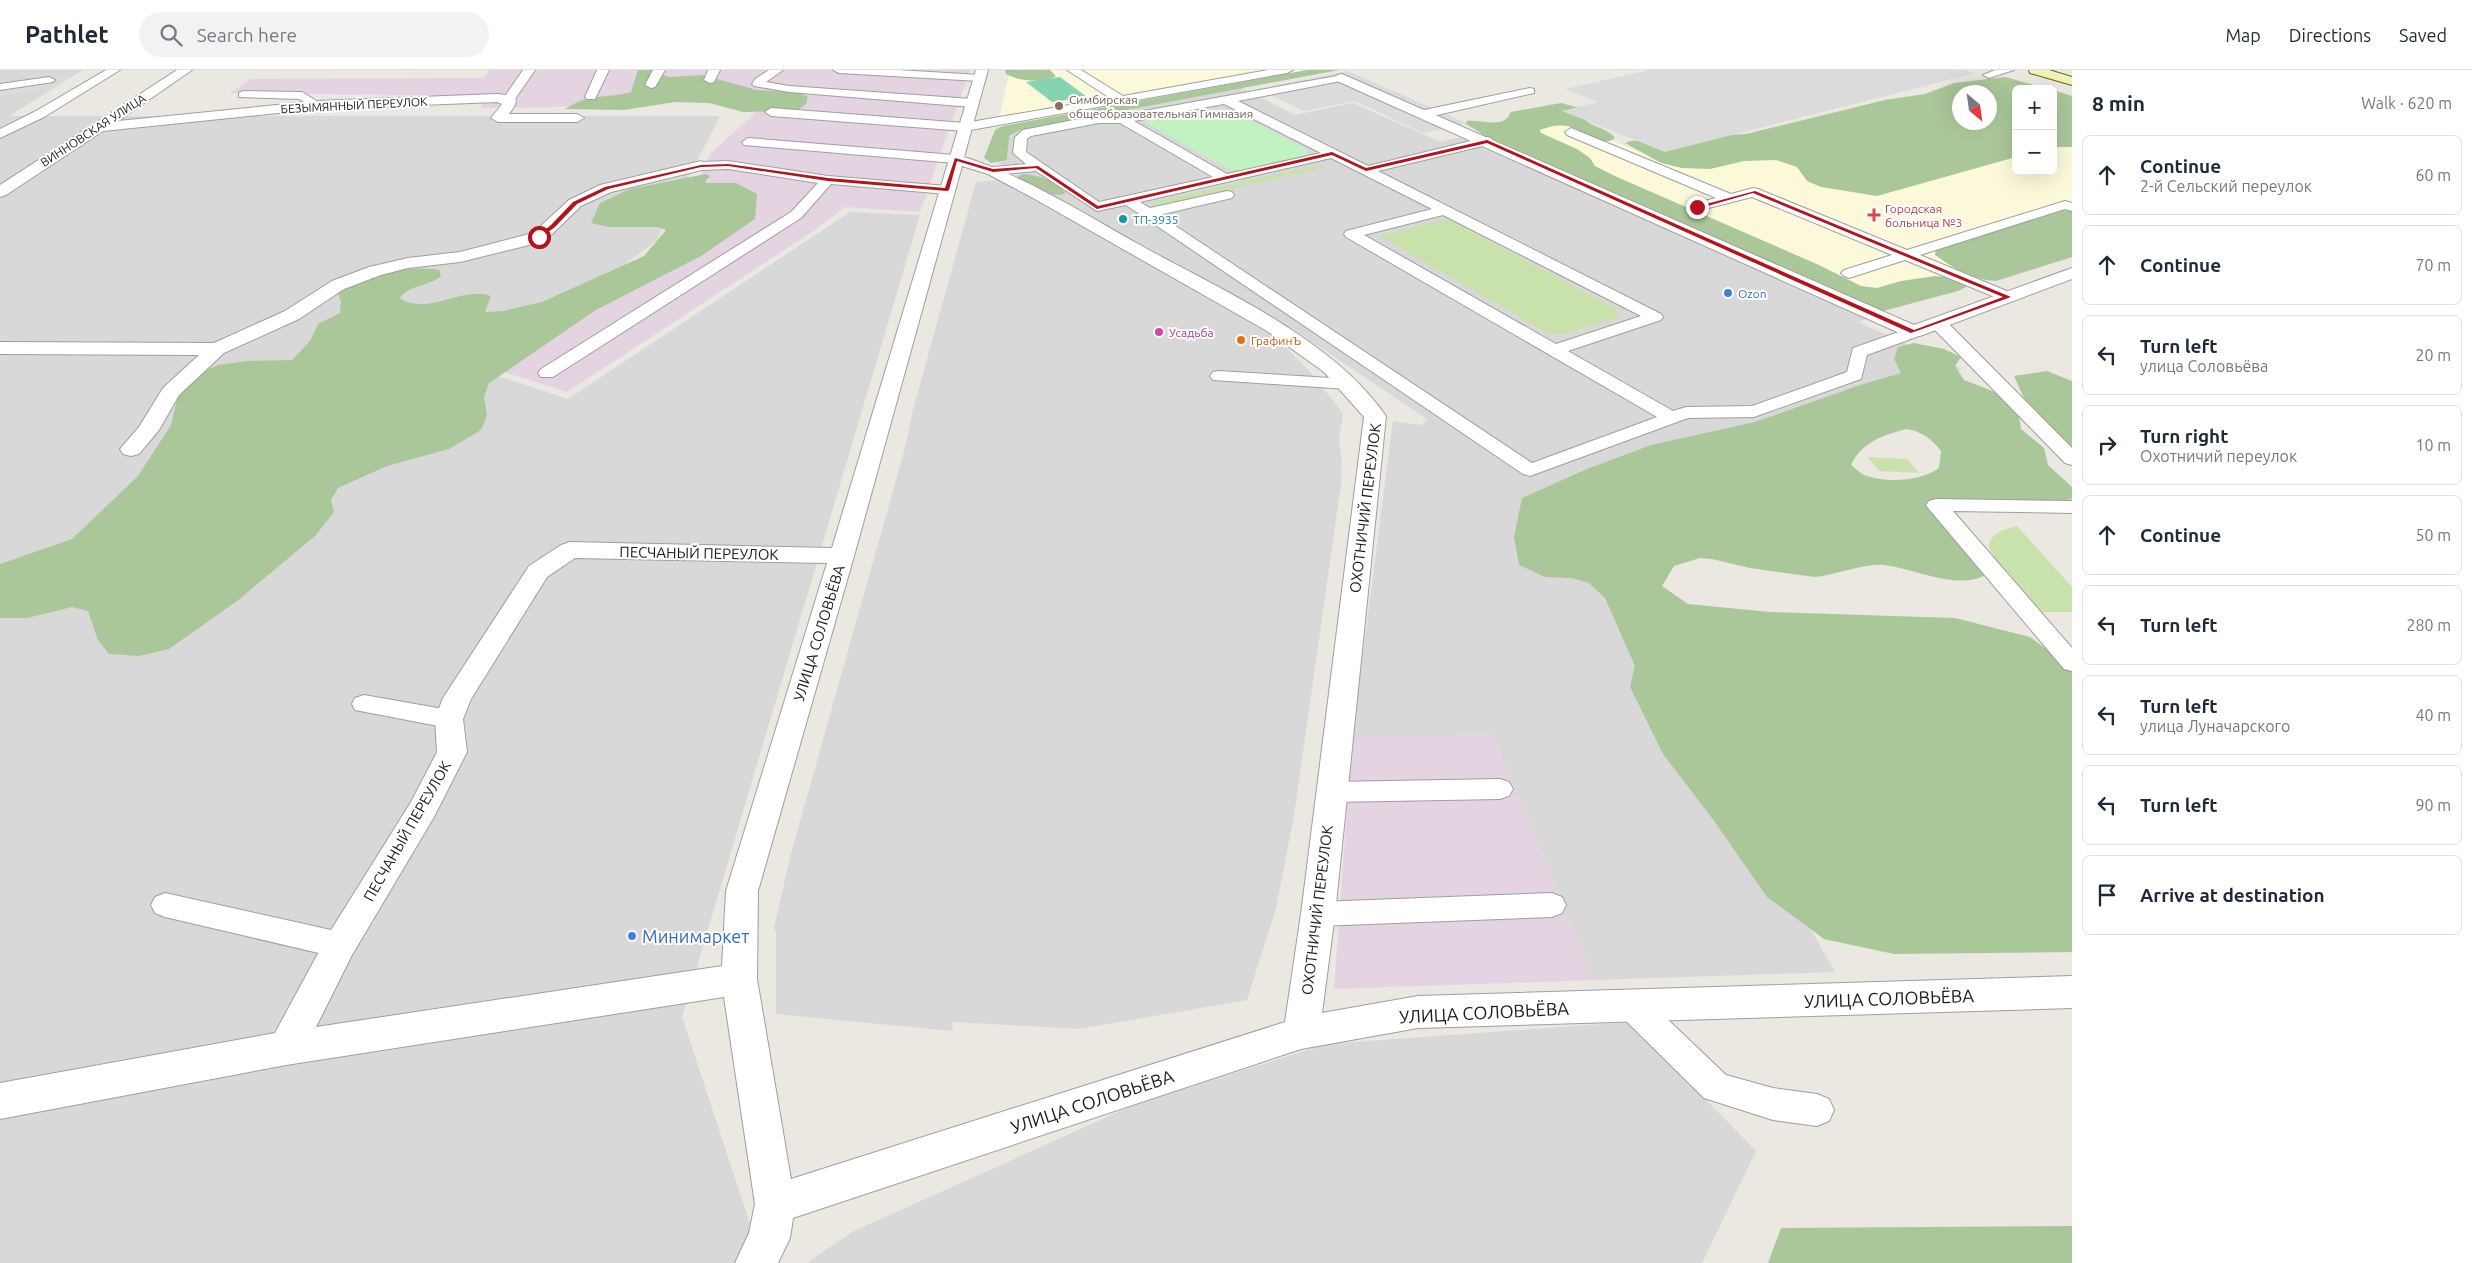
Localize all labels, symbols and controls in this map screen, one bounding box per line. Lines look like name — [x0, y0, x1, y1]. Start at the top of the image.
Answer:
search box — [139, 12, 489, 57]
text: Pathlet — [25, 21, 109, 48]
icon: search — [157, 21, 185, 49]
text: Search here — [197, 24, 297, 46]
text: Map — [2225, 25, 2261, 45]
text: Directions — [2289, 25, 2371, 45]
text: Saved — [2399, 25, 2447, 45]
north arrow — [1952, 85, 1997, 130]
map controls — [2012, 85, 2057, 175]
button: + — [2012, 85, 2057, 130]
street label: ВИННОВСКАЯ УЛИЦА — [38, 91, 148, 169]
text: 8 min — [2092, 91, 2145, 115]
place label: Симбирская общеобразовательная Гимназия — [1069, 93, 1253, 120]
text: Walk · 620 m — [2361, 94, 2452, 112]
street label: БЕЗЫМЯННЫЙ ПЕРЕУЛОК — [280, 95, 428, 115]
marker: Симбирская общеобразовательная Гимназия — [1053, 100, 1065, 112]
button: − — [2012, 130, 2057, 175]
text: Continue — [2140, 155, 2221, 177]
icon: ahead — [2093, 161, 2121, 189]
text: 60 m — [2415, 166, 2451, 184]
text: 2-й Сельский переулок — [2140, 177, 2312, 195]
route end — [1686, 196, 1709, 219]
place label: Городская больница №3 — [1885, 202, 1962, 229]
marker: Городская больница №3 — [1867, 208, 1881, 222]
marker: ТП-3935 — [1117, 213, 1129, 225]
place label: ТП-3935 — [1133, 213, 1179, 226]
route start — [528, 226, 551, 249]
icon: ahead — [2093, 251, 2121, 279]
text: Continue — [2140, 254, 2221, 276]
text: 70 m — [2415, 256, 2451, 274]
marker: Ozon — [1722, 287, 1734, 299]
place label: Ozon — [1738, 287, 1767, 300]
marker: Усадьба — [1153, 326, 1165, 338]
place label: Усадьба — [1169, 326, 1214, 339]
marker: ГрафинЪ — [1235, 334, 1247, 346]
place label: ГрафинЪ — [1251, 334, 1301, 347]
text: Turn left — [2140, 335, 2218, 357]
icon: left — [2093, 341, 2121, 369]
text: 20 m — [2415, 346, 2451, 364]
text: улица Соловьёва — [2140, 357, 2268, 375]
street label: ОХОТНИЧИЙ ПЕРЕУЛОК — [1346, 422, 1384, 594]
text: Turn right — [2140, 425, 2228, 447]
icon: right — [2093, 431, 2121, 459]
text: 10 m — [2415, 436, 2451, 454]
text: Охотничий переулок — [2140, 447, 2297, 465]
icon: ahead — [2093, 521, 2121, 549]
text: Continue — [2140, 524, 2221, 546]
text: 50 m — [2415, 526, 2451, 544]
street label: ПЕСЧАНЫЙ ПЕРЕУЛОК — [619, 543, 779, 563]
street label: УЛИЦА СОЛОВЬЁВА — [790, 563, 848, 703]
icon: left — [2093, 611, 2121, 639]
text: Turn left — [2140, 614, 2218, 636]
text: 280 m — [2406, 616, 2451, 634]
text: Turn left — [2140, 695, 2218, 717]
icon: left — [2093, 701, 2121, 729]
text: 40 m — [2415, 706, 2451, 724]
text: улица Луначарского — [2140, 717, 2290, 735]
street label: ПЕСЧАНЫЙ ПЕРЕУЛОК — [360, 758, 454, 904]
icon: left — [2093, 791, 2121, 819]
text: Turn left — [2140, 794, 2218, 816]
text: 90 m — [2415, 796, 2451, 814]
street label: ОХОТНИЧИЙ ПЕРЕУЛОК — [1298, 824, 1336, 996]
icon: arrive — [2093, 881, 2121, 909]
text: Arrive at destination — [2140, 884, 2325, 906]
place label: Минимаркет — [642, 926, 749, 946]
marker: Минимаркет — [626, 930, 638, 942]
street label: УЛИЦА СОЛОВЬЁВА — [1804, 985, 1975, 1011]
street label: УЛИЦА СОЛОВЬЁВА — [1399, 998, 1570, 1026]
street label: УЛИЦА СОЛОВЬЁВА — [1008, 1065, 1176, 1137]

